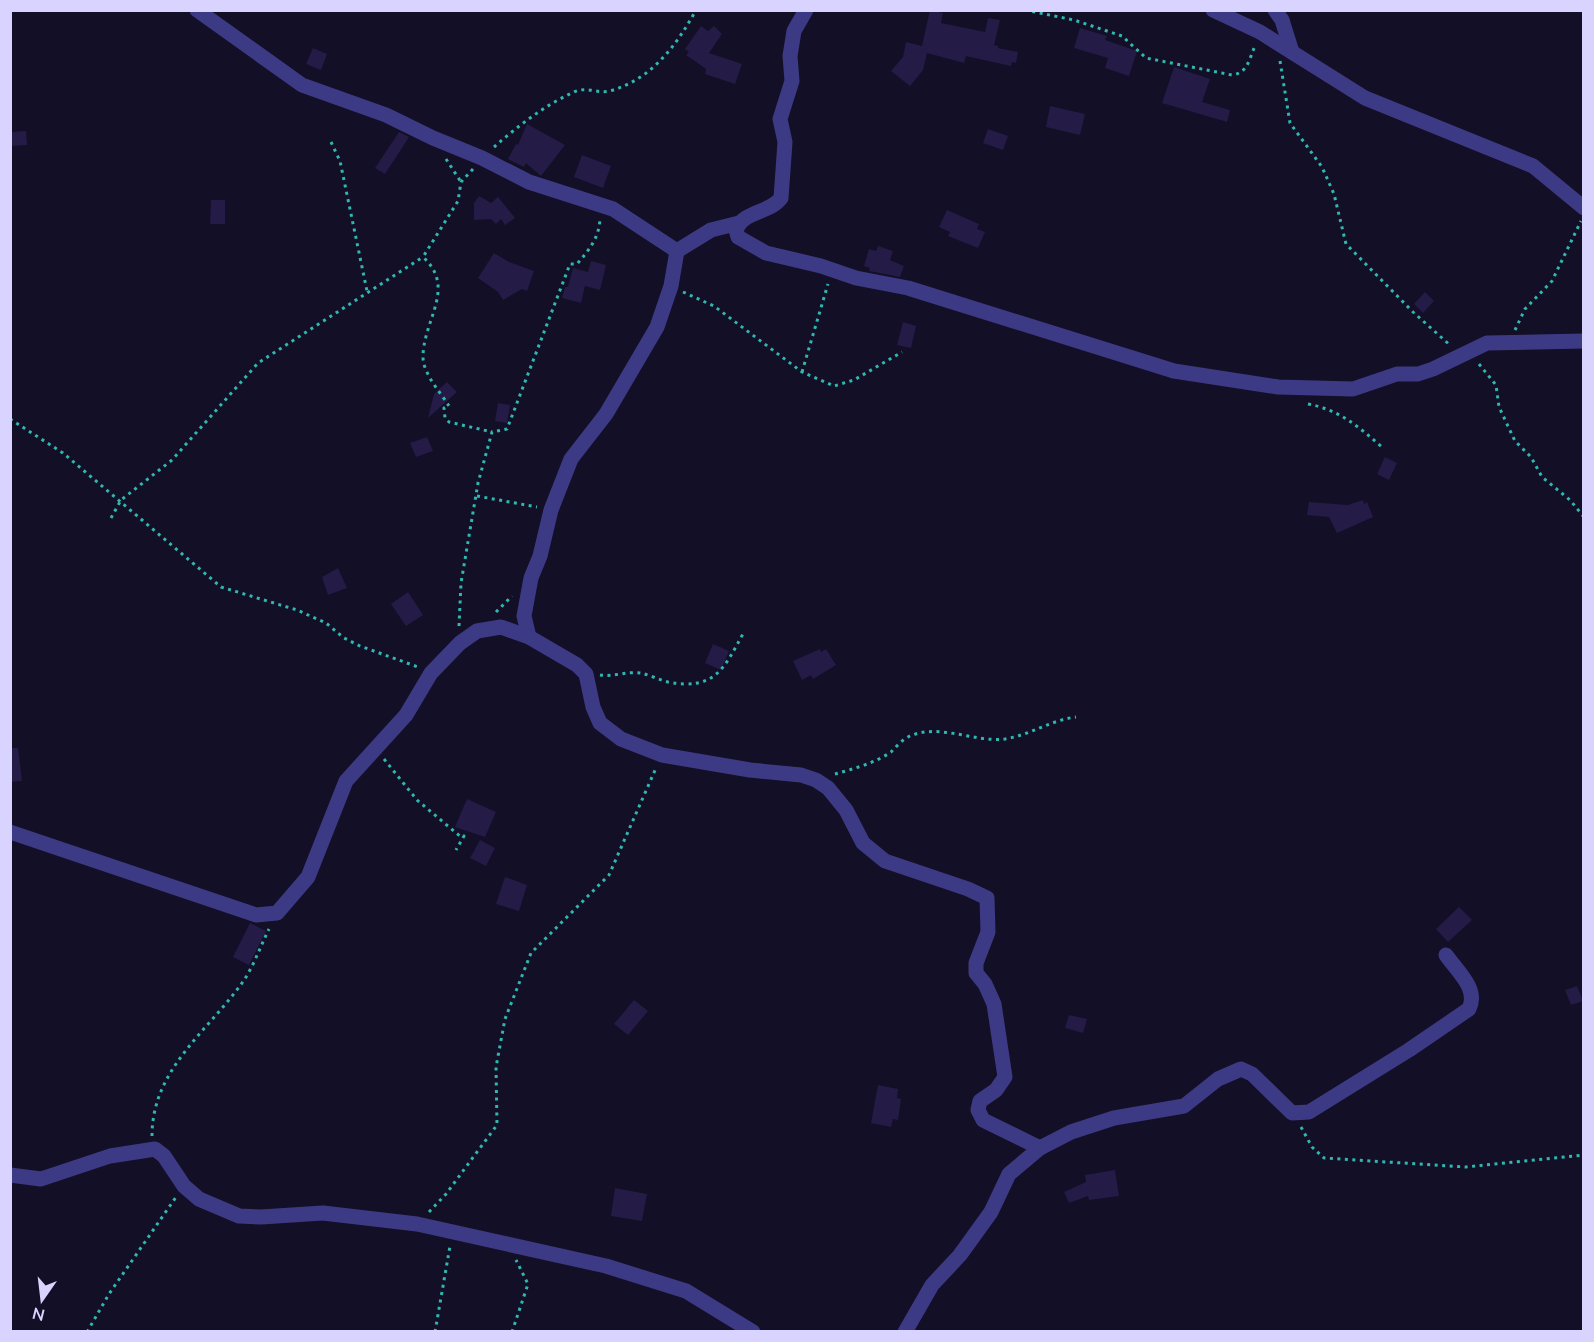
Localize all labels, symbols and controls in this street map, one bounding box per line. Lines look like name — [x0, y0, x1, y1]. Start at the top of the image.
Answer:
north arrow — [12, 1270, 72, 1330]
text: N — [30, 1303, 47, 1326]

